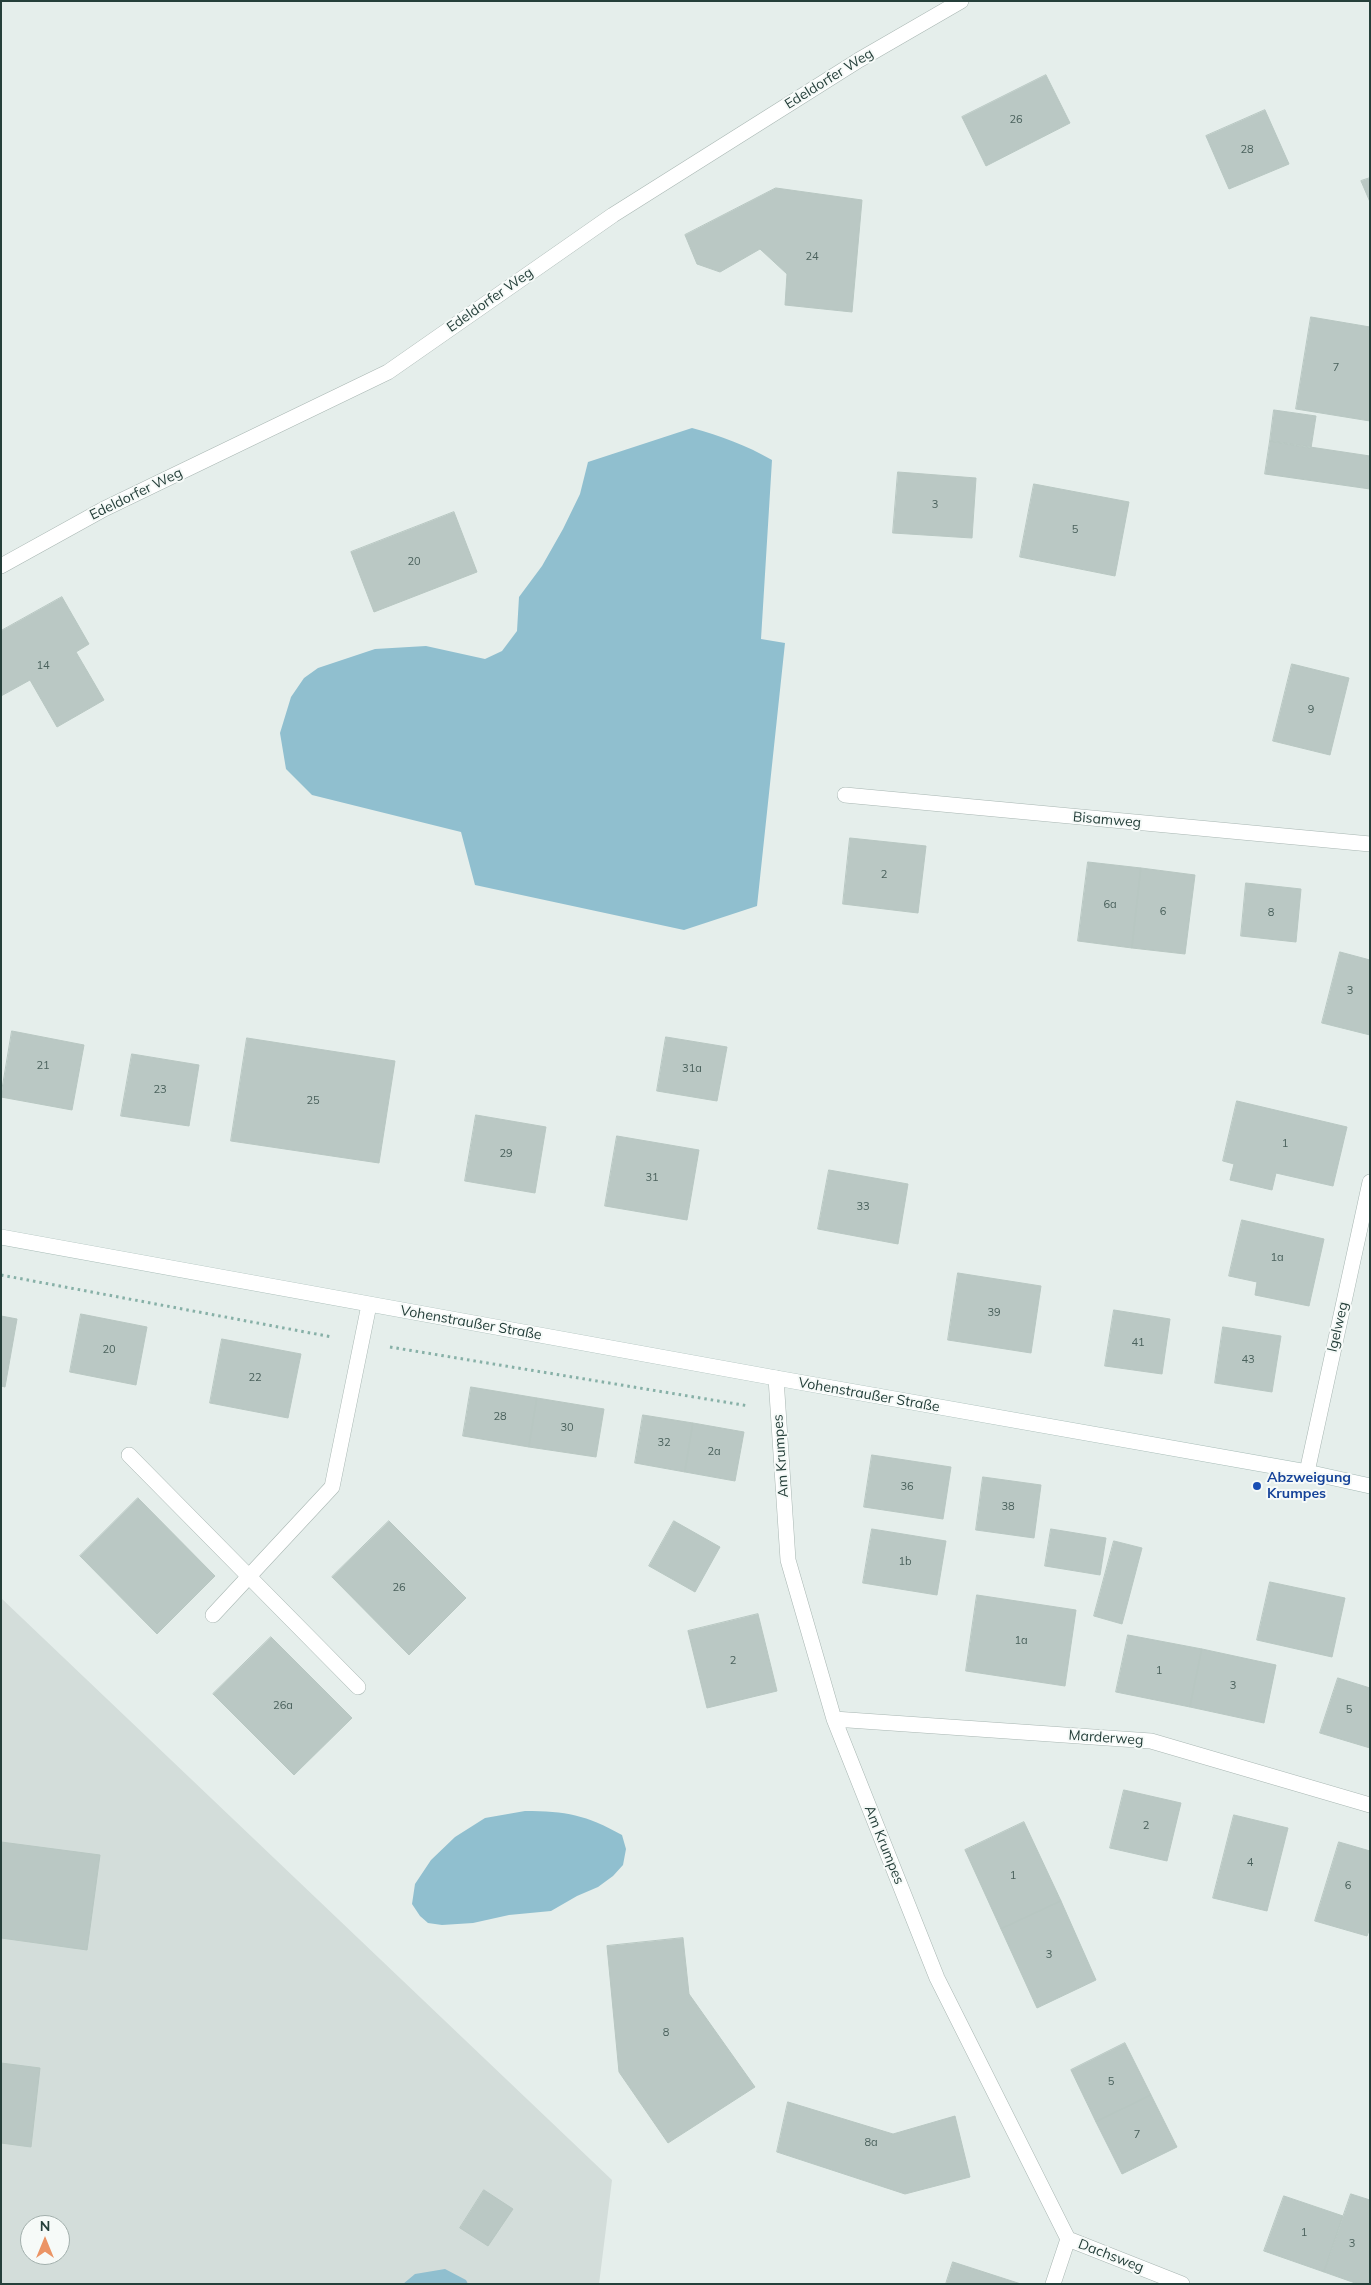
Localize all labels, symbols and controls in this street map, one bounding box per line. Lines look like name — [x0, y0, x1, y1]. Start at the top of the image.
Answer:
street label: Edeldorfer Weg — [782, 45, 876, 113]
house number: 26 — [1009, 113, 1023, 127]
house number: 28 — [1240, 143, 1254, 157]
house number: 24 — [805, 250, 819, 264]
street label: Edeldorfer Weg — [444, 264, 536, 336]
house number: 7 — [1333, 361, 1339, 375]
street label: Edeldorfer Weg — [87, 464, 185, 524]
house number: 3 — [932, 498, 938, 512]
house number: 5 — [1072, 523, 1078, 537]
house number: 20 — [407, 555, 421, 569]
house number: 14 — [36, 659, 50, 673]
house number: 9 — [1308, 703, 1314, 717]
street label: Bisamweg — [1072, 809, 1142, 831]
house number: 2 — [881, 868, 887, 882]
house number: 6a — [1103, 898, 1117, 912]
house number: 6 — [1160, 905, 1166, 919]
house number: 8 — [1268, 906, 1274, 920]
house number: 3 — [1347, 984, 1353, 998]
house number: 21 — [36, 1059, 50, 1073]
house number: 31a — [682, 1062, 702, 1076]
house number: 23 — [153, 1083, 167, 1097]
house number: 25 — [306, 1094, 320, 1108]
house number: 1 — [1282, 1137, 1288, 1151]
house number: 29 — [499, 1147, 513, 1161]
house number: 31 — [645, 1171, 659, 1185]
house number: 33 — [856, 1200, 870, 1214]
house number: 1a — [1270, 1251, 1284, 1265]
street label: Igelweg — [1324, 1300, 1352, 1354]
street label: Vohenstraußer Straße — [399, 1302, 543, 1344]
house number: 39 — [987, 1306, 1001, 1320]
house number: 41 — [1131, 1336, 1145, 1350]
house number: 20 — [102, 1343, 116, 1357]
house number: 43 — [1241, 1353, 1255, 1367]
house number: 22 — [248, 1371, 262, 1385]
street label: Vohenstraußer Straße — [797, 1374, 941, 1416]
house number: 28 — [493, 1410, 507, 1424]
street label: Am Krumpes — [770, 1414, 792, 1498]
house number: 30 — [560, 1421, 574, 1435]
house number: 32 — [657, 1436, 671, 1450]
house number: 2a — [707, 1445, 721, 1459]
place label: Abzweigung Krumpes — [1267, 1470, 1351, 1502]
house number: 36 — [900, 1480, 914, 1494]
marker: Abzweigung Krumpes — [1251, 1480, 1263, 1492]
house number: 38 — [1001, 1500, 1015, 1514]
house number: 1b — [898, 1555, 912, 1569]
house number: 26 — [392, 1581, 406, 1595]
house number: 1a — [1014, 1634, 1028, 1648]
house number: 2 — [730, 1654, 736, 1668]
house number: 1 — [1156, 1664, 1162, 1678]
house number: 3 — [1230, 1679, 1236, 1693]
house number: 26a — [273, 1699, 293, 1713]
house number: 5 — [1346, 1703, 1352, 1717]
street label: Marderweg — [1068, 1727, 1144, 1749]
street label: Am Krumpes — [861, 1803, 907, 1887]
house number: 2 — [1143, 1819, 1149, 1833]
house number: 4 — [1247, 1856, 1253, 1870]
house number: 1 — [1010, 1869, 1016, 1883]
house number: 6 — [1345, 1879, 1351, 1893]
house number: 3 — [1046, 1948, 1052, 1962]
house number: 8 — [663, 2026, 669, 2040]
house number: 5 — [1108, 2075, 1114, 2089]
house number: 7 — [1134, 2128, 1140, 2142]
house number: 8a — [864, 2136, 878, 2150]
north arrow — [20, 2215, 70, 2265]
text: N — [40, 2217, 50, 2235]
house number: 1 — [1301, 2226, 1307, 2240]
street label: Dachsweg — [1076, 2236, 1146, 2276]
house number: 3 — [1349, 2237, 1355, 2251]

